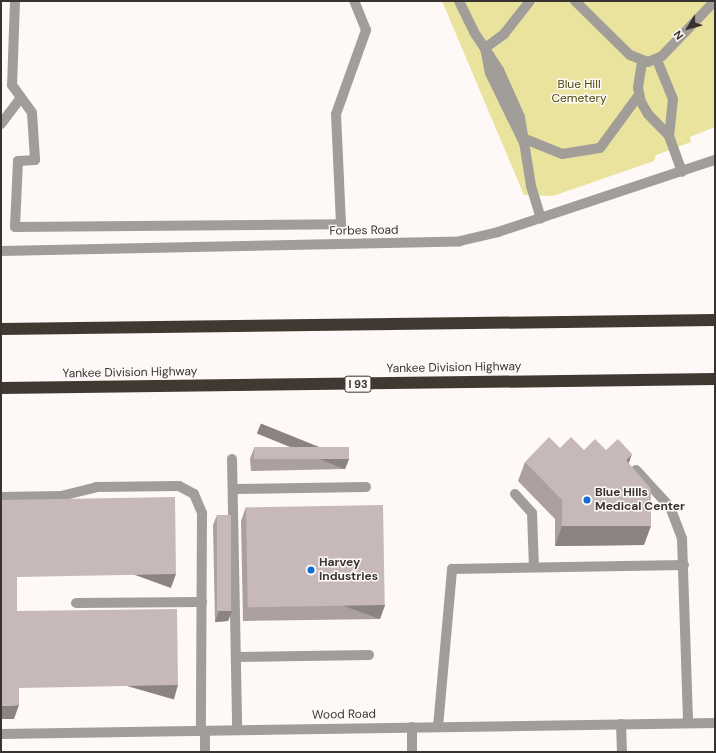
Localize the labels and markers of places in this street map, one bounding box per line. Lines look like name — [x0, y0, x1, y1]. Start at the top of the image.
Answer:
place label: Blue Hills Medical Center — [595, 486, 685, 514]
marker: Blue Hills Medical Center — [582, 495, 592, 505]
place label: Harvey Industries — [319, 556, 378, 584]
marker: Harvey Industries — [306, 565, 316, 575]

